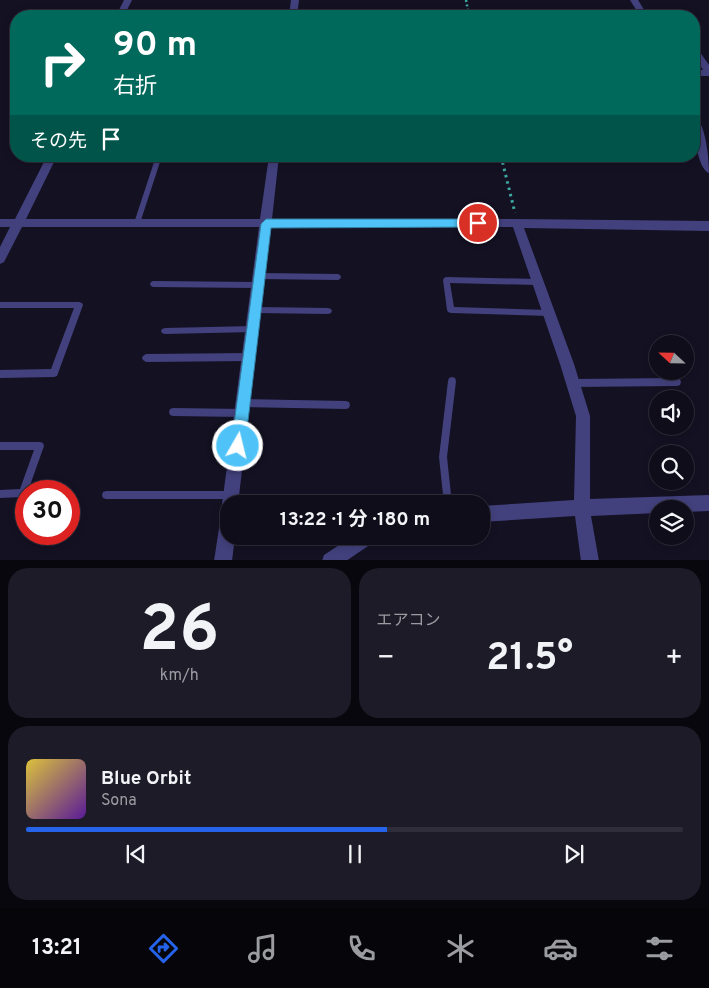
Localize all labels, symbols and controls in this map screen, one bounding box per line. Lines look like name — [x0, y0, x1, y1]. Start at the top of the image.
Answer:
text: 90 m — [113, 24, 197, 68]
icon: right — [30, 30, 95, 95]
text: 右折 — [113, 74, 157, 101]
icon: arrive — [97, 125, 125, 153]
text: その先 — [30, 130, 87, 154]
pin — [457, 202, 499, 244]
icon: arrive — [464, 209, 492, 237]
north arrow — [649, 335, 694, 380]
map controls — [649, 335, 694, 545]
button: sound — [649, 390, 694, 435]
position arrow — [211, 419, 263, 471]
button: search — [649, 445, 694, 490]
speed limit sign: 30 — [15, 480, 80, 545]
button: layers — [649, 500, 694, 545]
text: 13:22 · 1 分 · 180 m — [280, 508, 430, 532]
text: 26 — [139, 592, 219, 674]
text: エアコン — [377, 611, 441, 631]
text: 21.5° — [486, 635, 573, 684]
text: − — [377, 641, 395, 677]
text: + — [665, 641, 683, 677]
text: km/h — [160, 666, 199, 686]
text: Blue Orbit — [101, 767, 191, 791]
text: Sona — [101, 791, 137, 811]
icon: previous — [122, 840, 150, 868]
icon: pause — [341, 840, 369, 868]
icon: next — [560, 840, 588, 868]
icon: directions — [146, 931, 181, 966]
icon: music — [245, 931, 280, 966]
icon: phone — [344, 931, 379, 966]
icon: climate — [443, 931, 478, 966]
icon: car — [543, 931, 578, 966]
icon: filters — [642, 931, 677, 966]
text: 13:21 — [32, 935, 82, 962]

